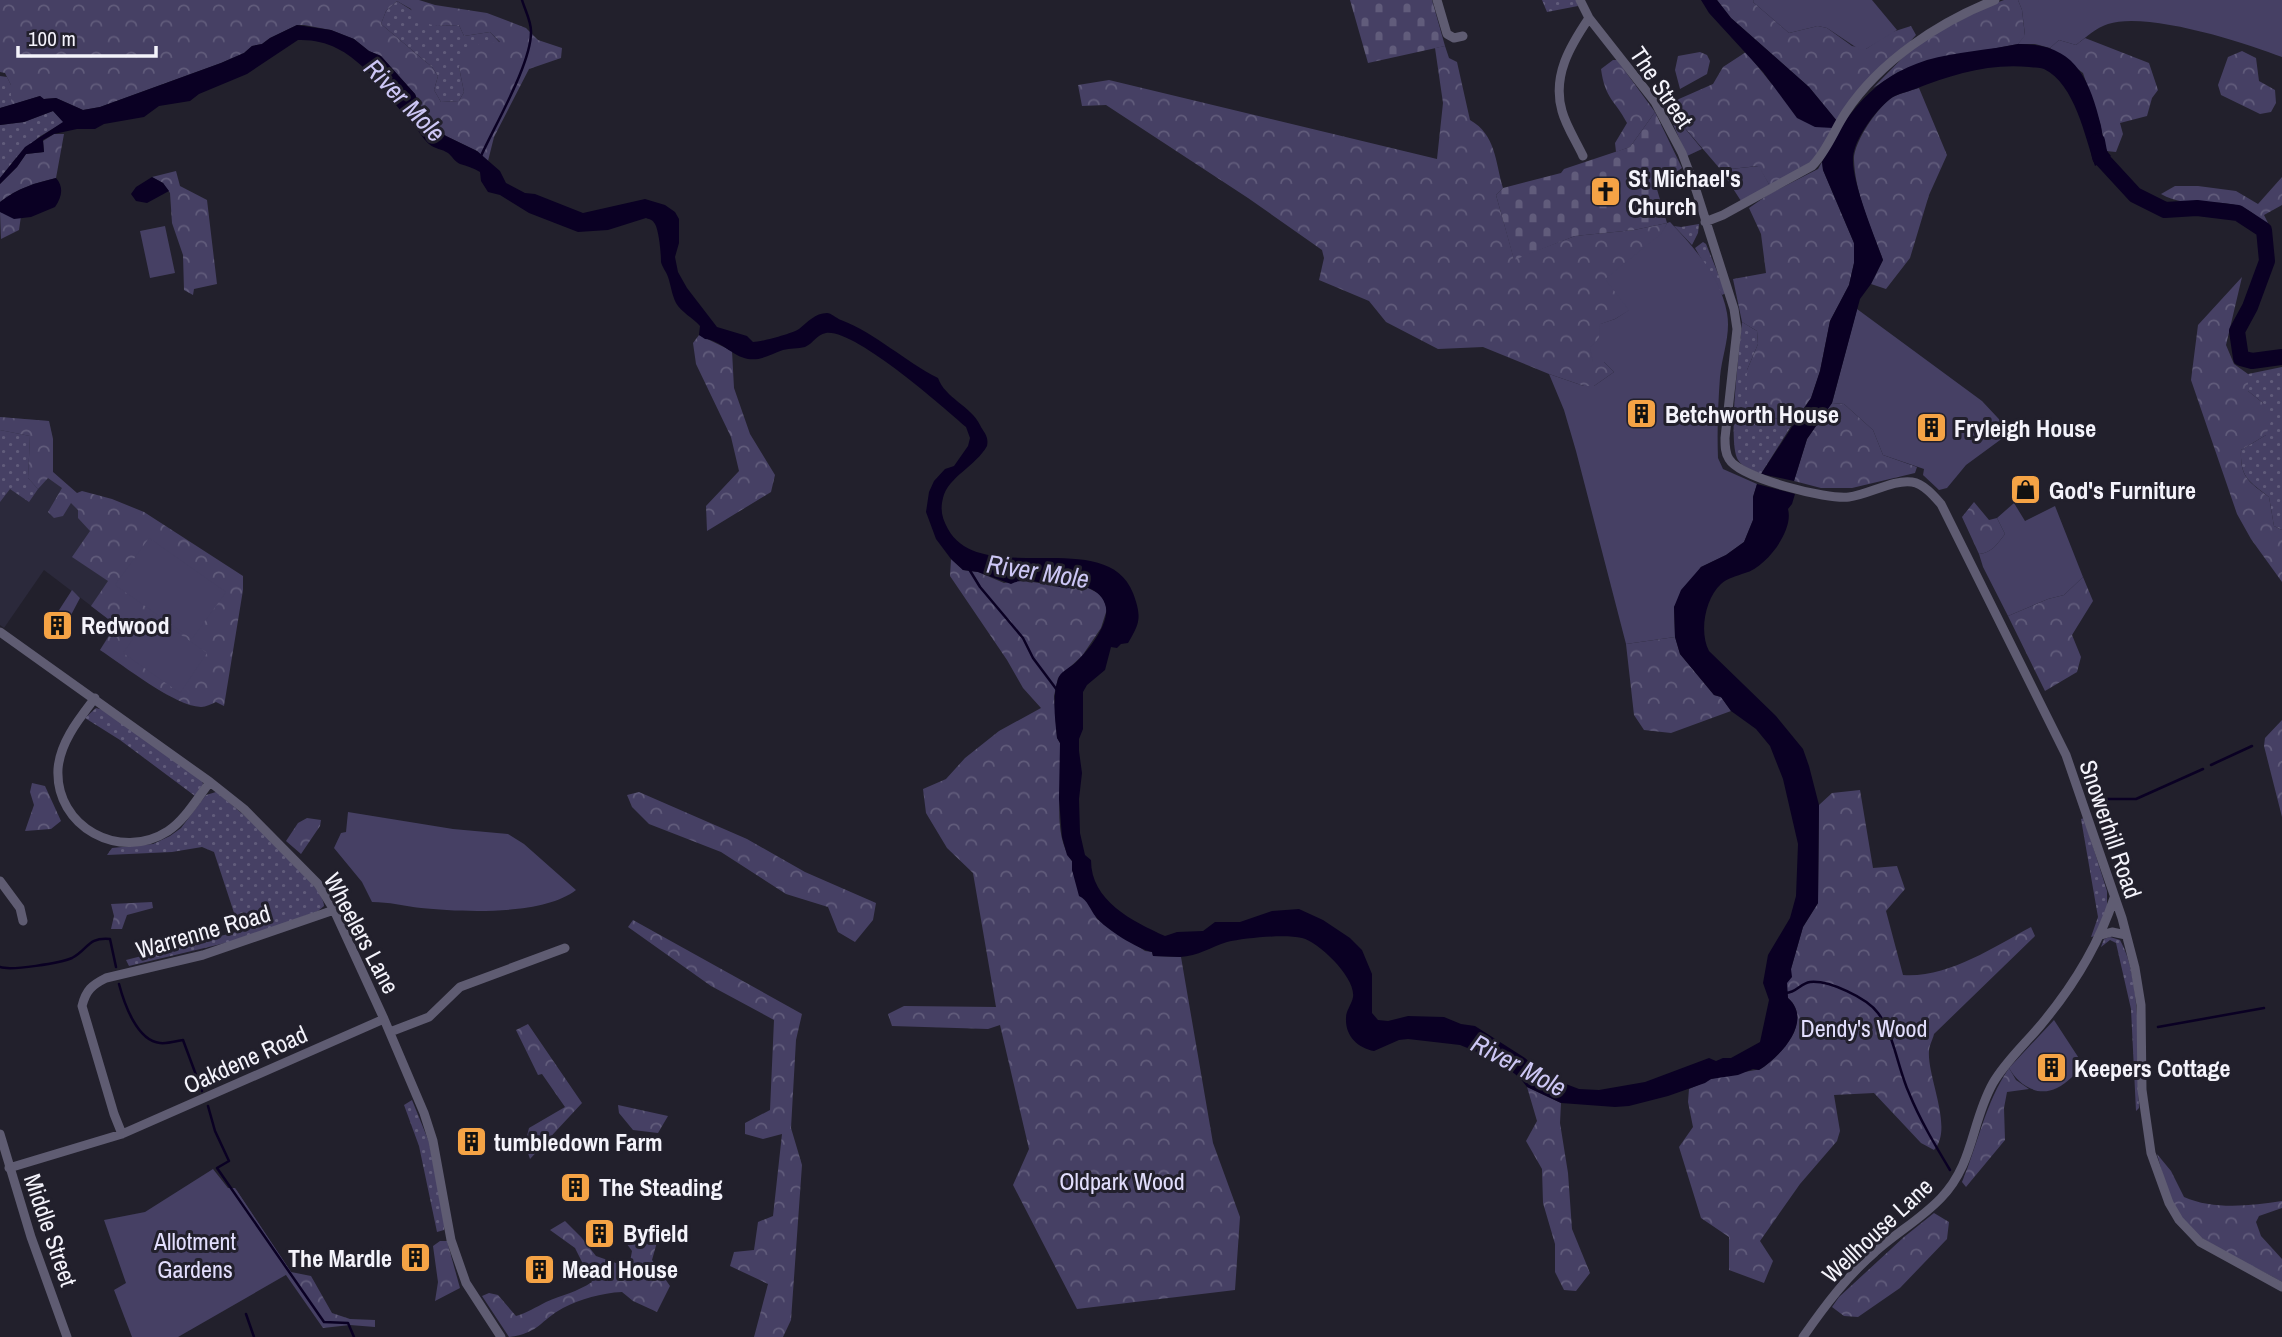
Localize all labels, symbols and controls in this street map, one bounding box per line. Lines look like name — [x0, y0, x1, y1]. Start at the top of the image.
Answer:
scale bar — [18, 14, 156, 58]
text: 100 m — [28, 24, 76, 53]
street label: The Street — [1623, 40, 1701, 134]
water label: River Mole — [357, 51, 453, 149]
place label: St Michael's Church — [1628, 162, 1741, 222]
church icon: St Michael's Church — [1588, 175, 1622, 209]
building icon: Betchworth House — [1625, 397, 1659, 431]
place label: Betchworth House — [1665, 398, 1839, 430]
building icon: Fryleigh House — [1914, 411, 1948, 445]
place label: Fryleigh House — [1954, 412, 2096, 444]
shop icon: God's Furniture — [2009, 473, 2043, 507]
place label: God's Furniture — [2049, 474, 2196, 506]
water label: River Mole — [984, 546, 1092, 596]
building icon: Redwood — [41, 608, 75, 642]
place label: Redwood — [81, 609, 170, 641]
street label: Snowerhill Road — [2072, 756, 2150, 902]
street label: Wheelers Lane — [317, 867, 407, 999]
street label: Warrenne Road — [132, 897, 274, 965]
park label: Dendy's Wood — [1800, 1012, 1928, 1044]
street label: Oakdene Road — [178, 1017, 312, 1101]
water label: River Mole — [1465, 1025, 1573, 1105]
building icon: Keepers Cottage — [2034, 1051, 2068, 1085]
place label: Keepers Cottage — [2074, 1052, 2230, 1084]
building icon: tumbledown Farm — [454, 1125, 488, 1159]
place label: tumbledown Farm — [494, 1126, 663, 1158]
park label: Oldpark Wood — [1059, 1165, 1185, 1197]
street label: Middle Street — [17, 1169, 85, 1291]
building icon: The Steading — [559, 1170, 593, 1204]
street label: Wellhouse Lane — [1815, 1170, 1939, 1290]
place label: The Steading — [599, 1171, 723, 1203]
building icon: Byfield — [583, 1216, 617, 1250]
place label: Byfield — [623, 1217, 689, 1249]
park label: Allotment Gardens — [153, 1225, 237, 1285]
building icon: The Mardle — [398, 1241, 432, 1275]
place label: The Mardle — [288, 1242, 392, 1274]
building icon: Mead House — [522, 1252, 556, 1286]
place label: Mead House — [562, 1253, 678, 1285]

